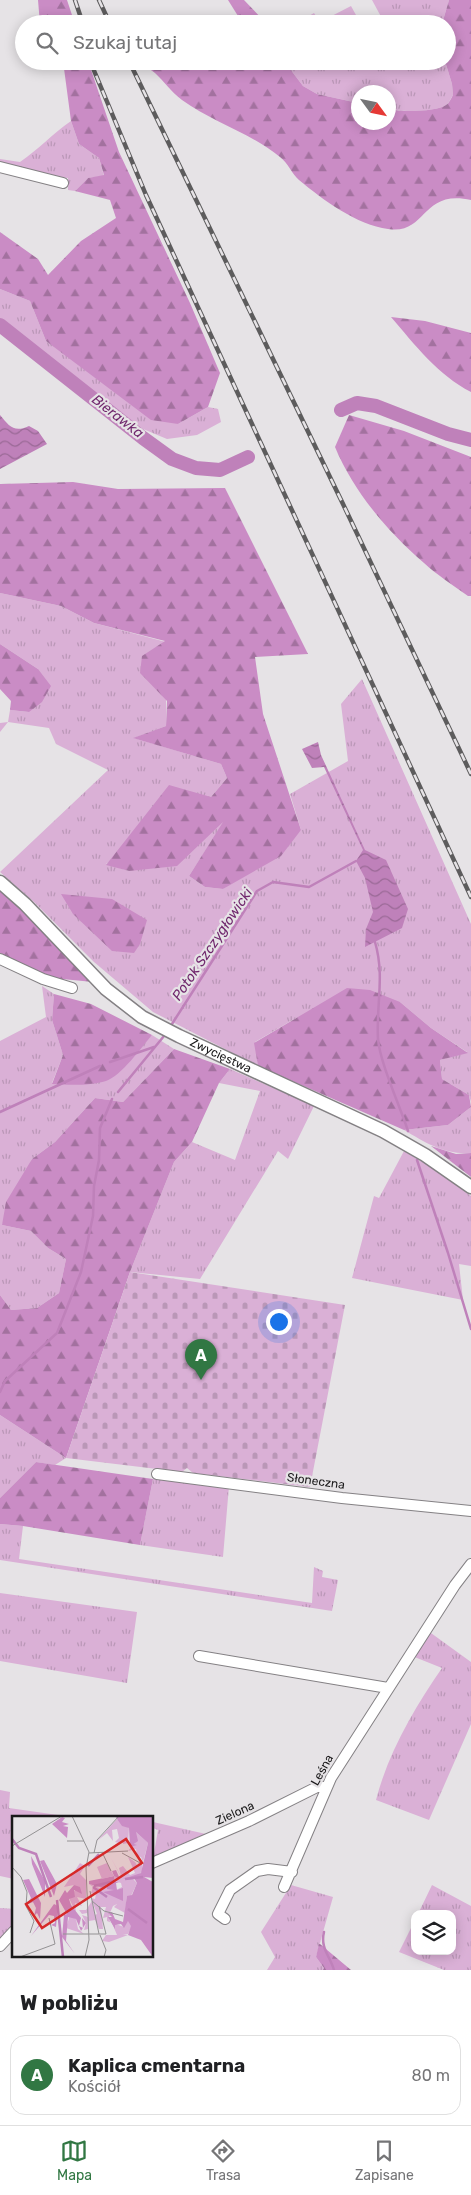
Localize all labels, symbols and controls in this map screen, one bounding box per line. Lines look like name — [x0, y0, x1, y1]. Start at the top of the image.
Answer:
search box — [15, 15, 456, 70]
icon: search — [33, 29, 61, 57]
text: Szukaj tutaj — [73, 31, 177, 54]
north arrow — [351, 85, 396, 130]
water label: Bierawka — [88, 391, 147, 442]
water label: Potok Szczygłowicki — [169, 884, 257, 1004]
street label: Zwycięstwa — [188, 1035, 254, 1076]
your location — [266, 1309, 292, 1335]
pin: A — [185, 1339, 217, 1380]
street label: Słoneczna — [286, 1470, 346, 1492]
street label: Leśna — [308, 1752, 336, 1788]
street label: Zielona — [214, 1798, 256, 1828]
inset map — [12, 1816, 154, 1958]
map controls — [411, 1910, 456, 1955]
button: layers — [411, 1910, 456, 1955]
text: W pobliżu — [20, 1990, 118, 2015]
text: Kaplica cmentarna — [68, 2054, 245, 2077]
text: A — [31, 2066, 43, 2085]
text: 80 m — [412, 2066, 450, 2085]
text: Kościół — [68, 2077, 121, 2096]
tab: Mapa — [57, 2137, 92, 2184]
tab: Trasa — [206, 2137, 241, 2184]
tab: Zapisane — [355, 2137, 414, 2184]

